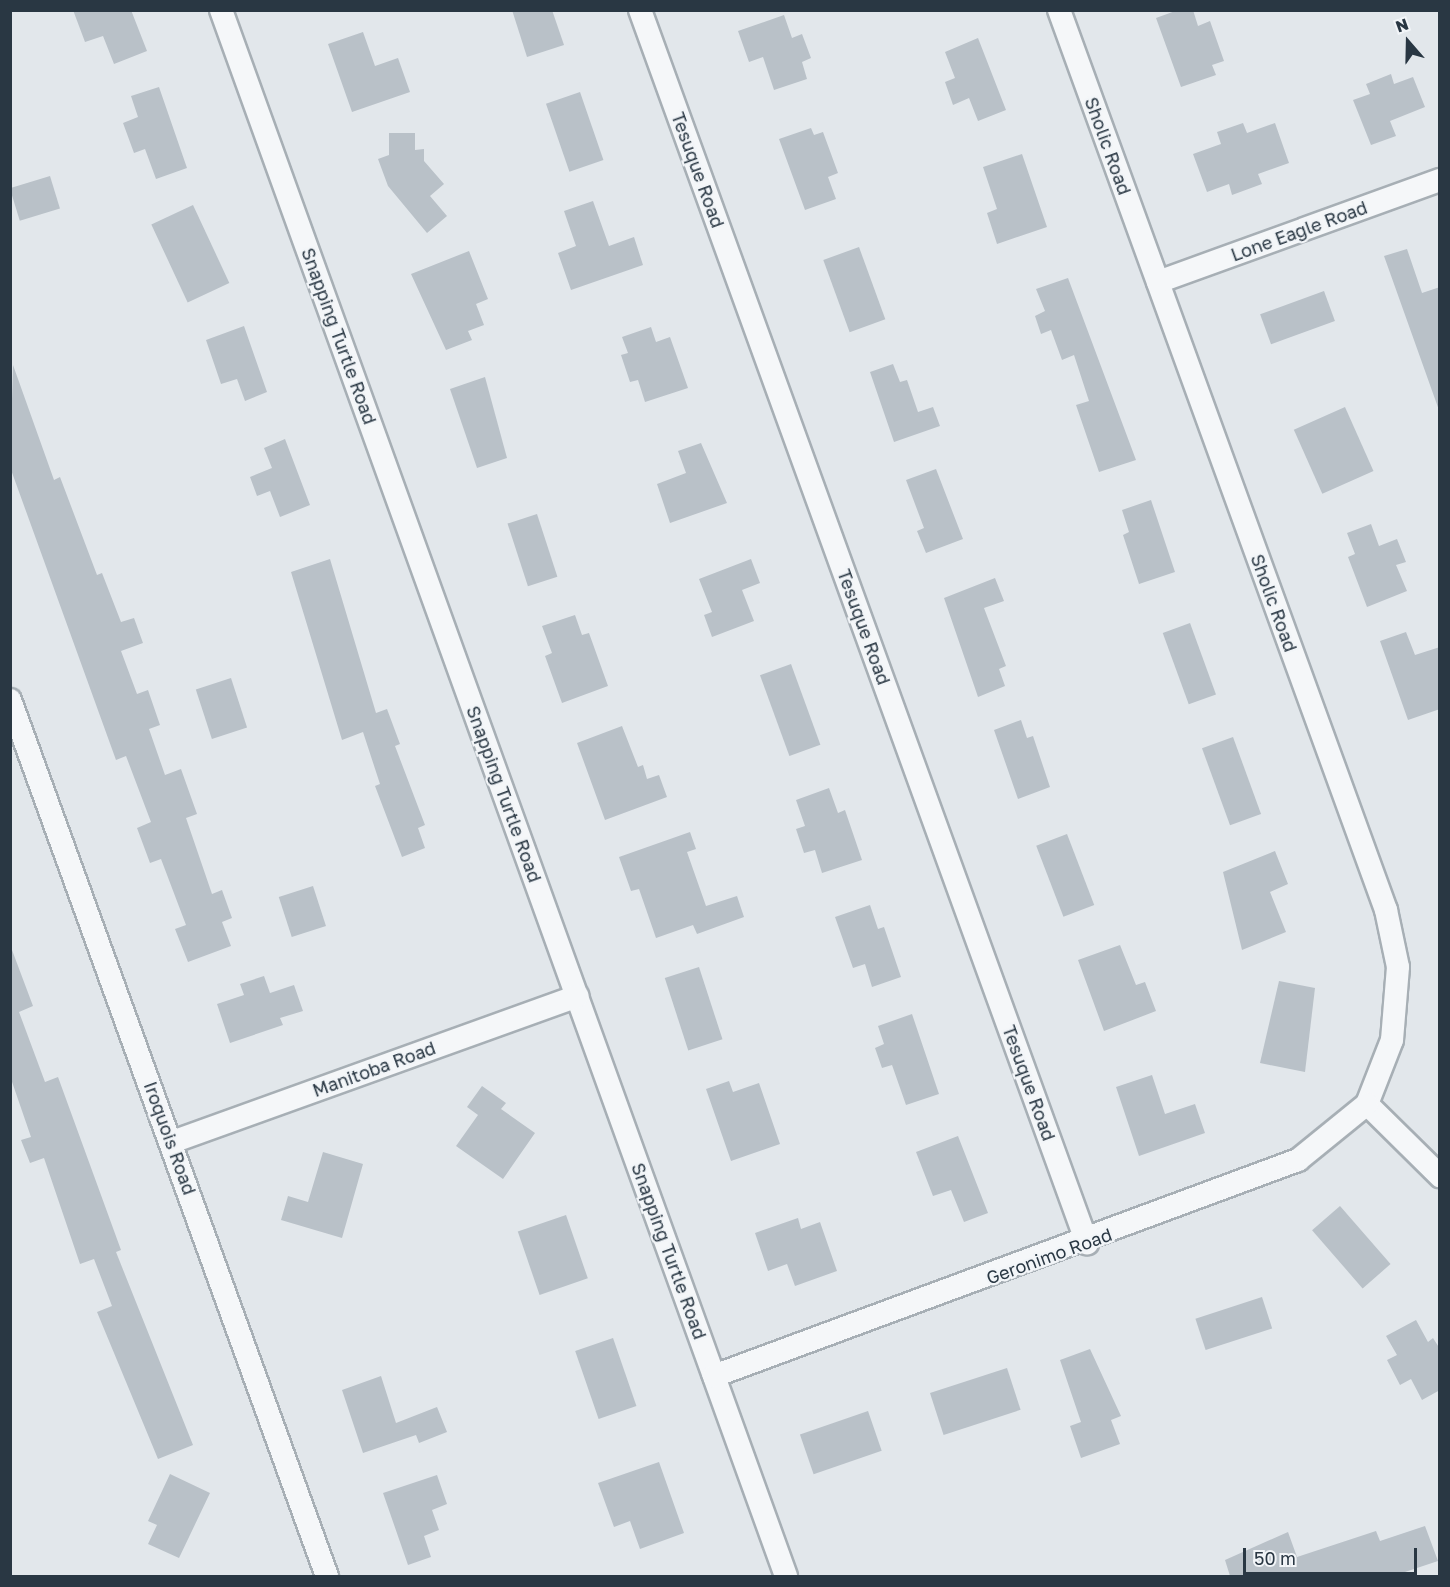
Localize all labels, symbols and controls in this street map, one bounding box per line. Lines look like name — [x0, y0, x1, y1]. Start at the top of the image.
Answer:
north arrow — [1378, 12, 1438, 72]
text: N — [1393, 14, 1411, 37]
street label: Sholic Road — [1080, 94, 1136, 198]
street label: Tesuque Road — [667, 109, 729, 231]
street label: Lone Eagle Road — [1228, 196, 1370, 266]
street label: Snapping Turtle Road — [297, 245, 381, 427]
street label: Sholic Road — [1246, 551, 1302, 655]
street label: Tesuque Road — [833, 566, 895, 688]
street label: Snapping Turtle Road — [462, 703, 546, 885]
street label: Tesuque Road — [998, 1022, 1060, 1144]
street label: Manitoba Road — [310, 1037, 438, 1101]
street label: Iroquois Road — [139, 1078, 201, 1198]
street label: Snapping Turtle Road — [627, 1160, 711, 1342]
street label: Geronimo Road — [983, 1223, 1115, 1289]
scale bar — [1246, 1536, 1420, 1574]
text: 50 m — [1254, 1547, 1296, 1569]

